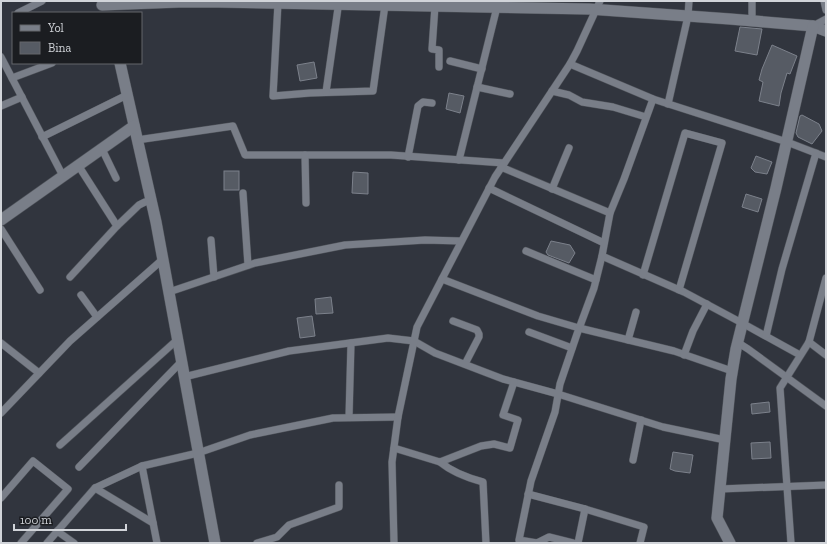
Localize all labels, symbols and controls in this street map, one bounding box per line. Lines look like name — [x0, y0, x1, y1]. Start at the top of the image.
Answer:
legend — [12, 12, 142, 64]
text: Yol — [47, 21, 64, 35]
text: Bina — [48, 41, 71, 55]
scale bar — [14, 506, 126, 532]
text: 100 m — [20, 513, 52, 527]

